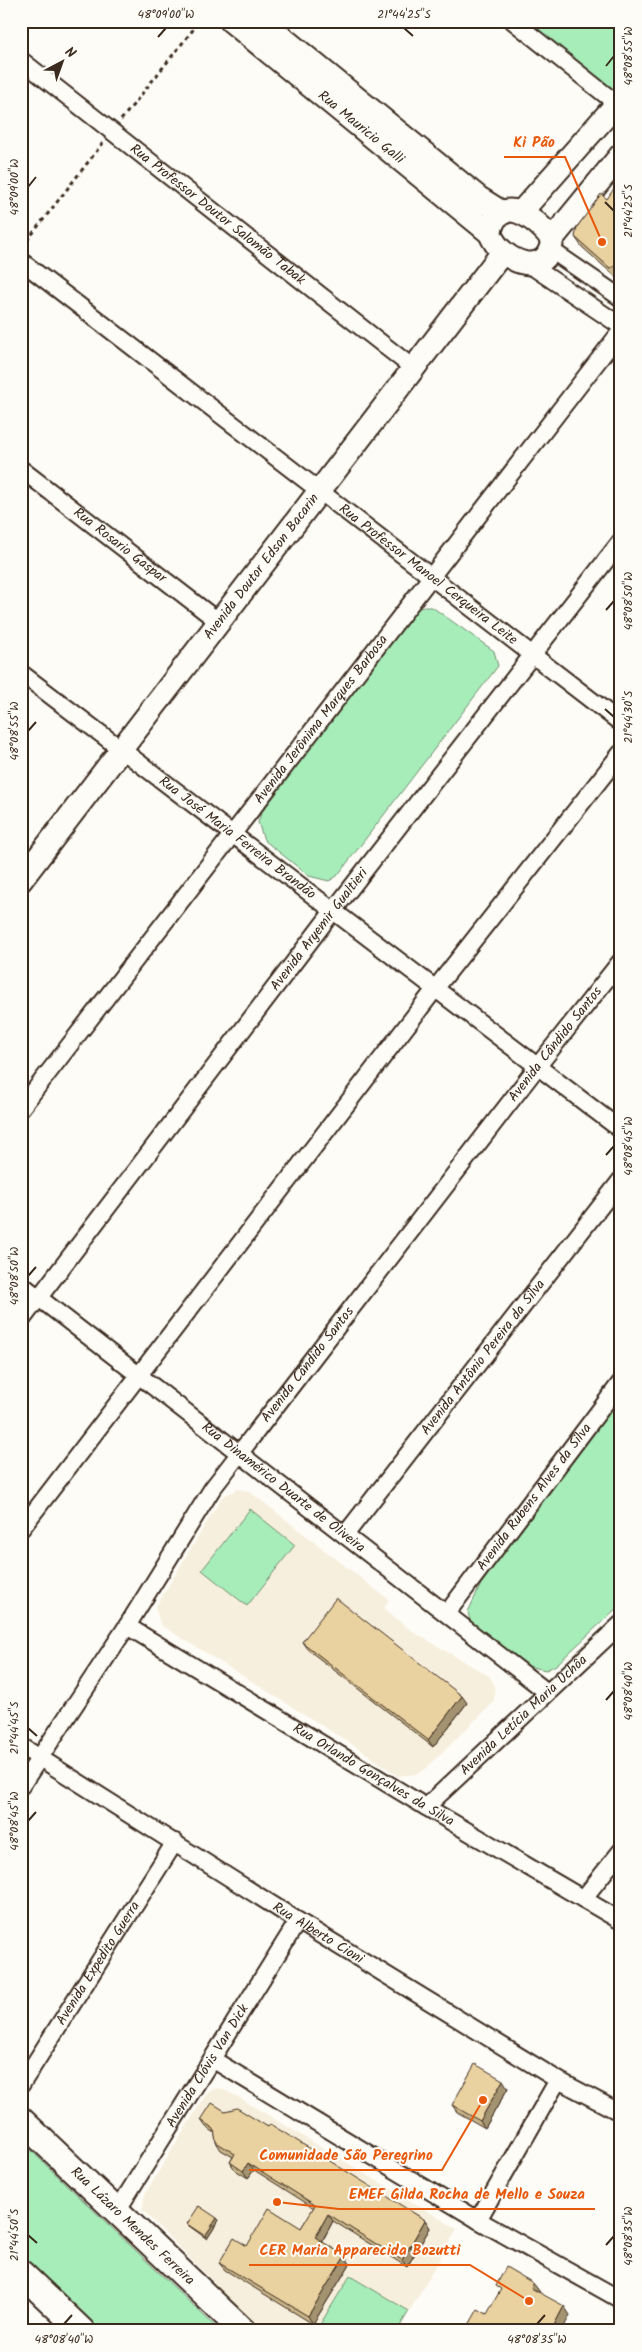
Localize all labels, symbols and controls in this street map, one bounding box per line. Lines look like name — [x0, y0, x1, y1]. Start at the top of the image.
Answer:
text: 48°09'00"W — [138, 5, 194, 24]
text: 21°44'25"S — [377, 5, 431, 24]
text: 48°08'55"W — [619, 26, 638, 86]
north arrow — [38, 38, 88, 88]
text: N — [59, 42, 81, 64]
street label: Rua Mauricio Galli — [313, 85, 410, 170]
callout: Ki Pão — [504, 127, 565, 157]
text: Ki Pão — [513, 131, 555, 155]
street label: Rua Professor Doutor Salomão Tabak — [125, 138, 310, 291]
text: 48°09'00"W — [5, 159, 24, 215]
text: 21°44'25"S — [619, 184, 638, 238]
street label: Avenida Doutor Edson Bacarin — [198, 489, 325, 644]
street label: Rua Professor Manoel Cerqueira Leite — [334, 498, 523, 651]
street label: Rua Rosario Gaspar — [68, 502, 172, 590]
text: 48°08'50"W — [619, 572, 638, 630]
street label: Avenida Jerônima Marques Barbosa — [249, 630, 394, 809]
text: 21°44'30"S — [619, 690, 638, 743]
text: 48°08'55"W — [5, 701, 24, 761]
street label: Rua José Maria Ferreira Brandão — [154, 771, 321, 905]
street label: Avenida Aryemir Gualtieri — [265, 863, 374, 996]
street label: Avenida Cândido Santos — [503, 982, 608, 1107]
text: 48°08'45"W — [619, 1116, 638, 1176]
text: 48°08'50"W — [5, 1247, 24, 1305]
street label: Avenida Antônio Pereira da Silva — [415, 1275, 551, 1440]
street label: Avenida Cândido Santos — [256, 1302, 360, 1428]
street label: Rua Dinamérico Duarte de Oliveira — [197, 1417, 370, 1558]
street label: Avenida Rubens Alves da Silva — [471, 1419, 597, 1576]
street label: Avenida Letícia Maria Uchôa — [455, 1650, 593, 1781]
text: 48°08'40"W — [619, 1662, 638, 1720]
text: 21°44'45"S — [5, 1701, 24, 1755]
street label: Rua Orlando Gonçalves da Silva — [288, 1718, 458, 1832]
text: 48°08'45"W — [5, 1791, 24, 1851]
street label: Rua Alberto Cioni — [268, 1896, 368, 1970]
street label: Avenida Expedito Guerra — [50, 1897, 146, 2030]
street label: Avenida Clóvis Van Dick — [161, 1999, 255, 2132]
callout: Comunidade São Peregrino — [249, 2140, 442, 2170]
text: Comunidade São Peregrino — [259, 2144, 433, 2168]
street label: Rua Lázaro Mendes Ferreira — [66, 2162, 200, 2291]
callout: EMEF Gilda Rocha de Mello e Souza — [339, 2179, 595, 2209]
text: EMEF Gilda Rocha de Mello e Souza — [349, 2183, 585, 2207]
text: 48°08'35"W — [619, 2206, 638, 2266]
text: 21°44'50"S — [5, 2208, 24, 2261]
callout: CER Maria Apparecida Bozutti — [249, 2235, 470, 2265]
text: CER Maria Apparecida Bozutti — [260, 2239, 462, 2263]
text: 48°08'40"W — [35, 2330, 93, 2349]
text: 48°08'35"W — [507, 2330, 567, 2349]

